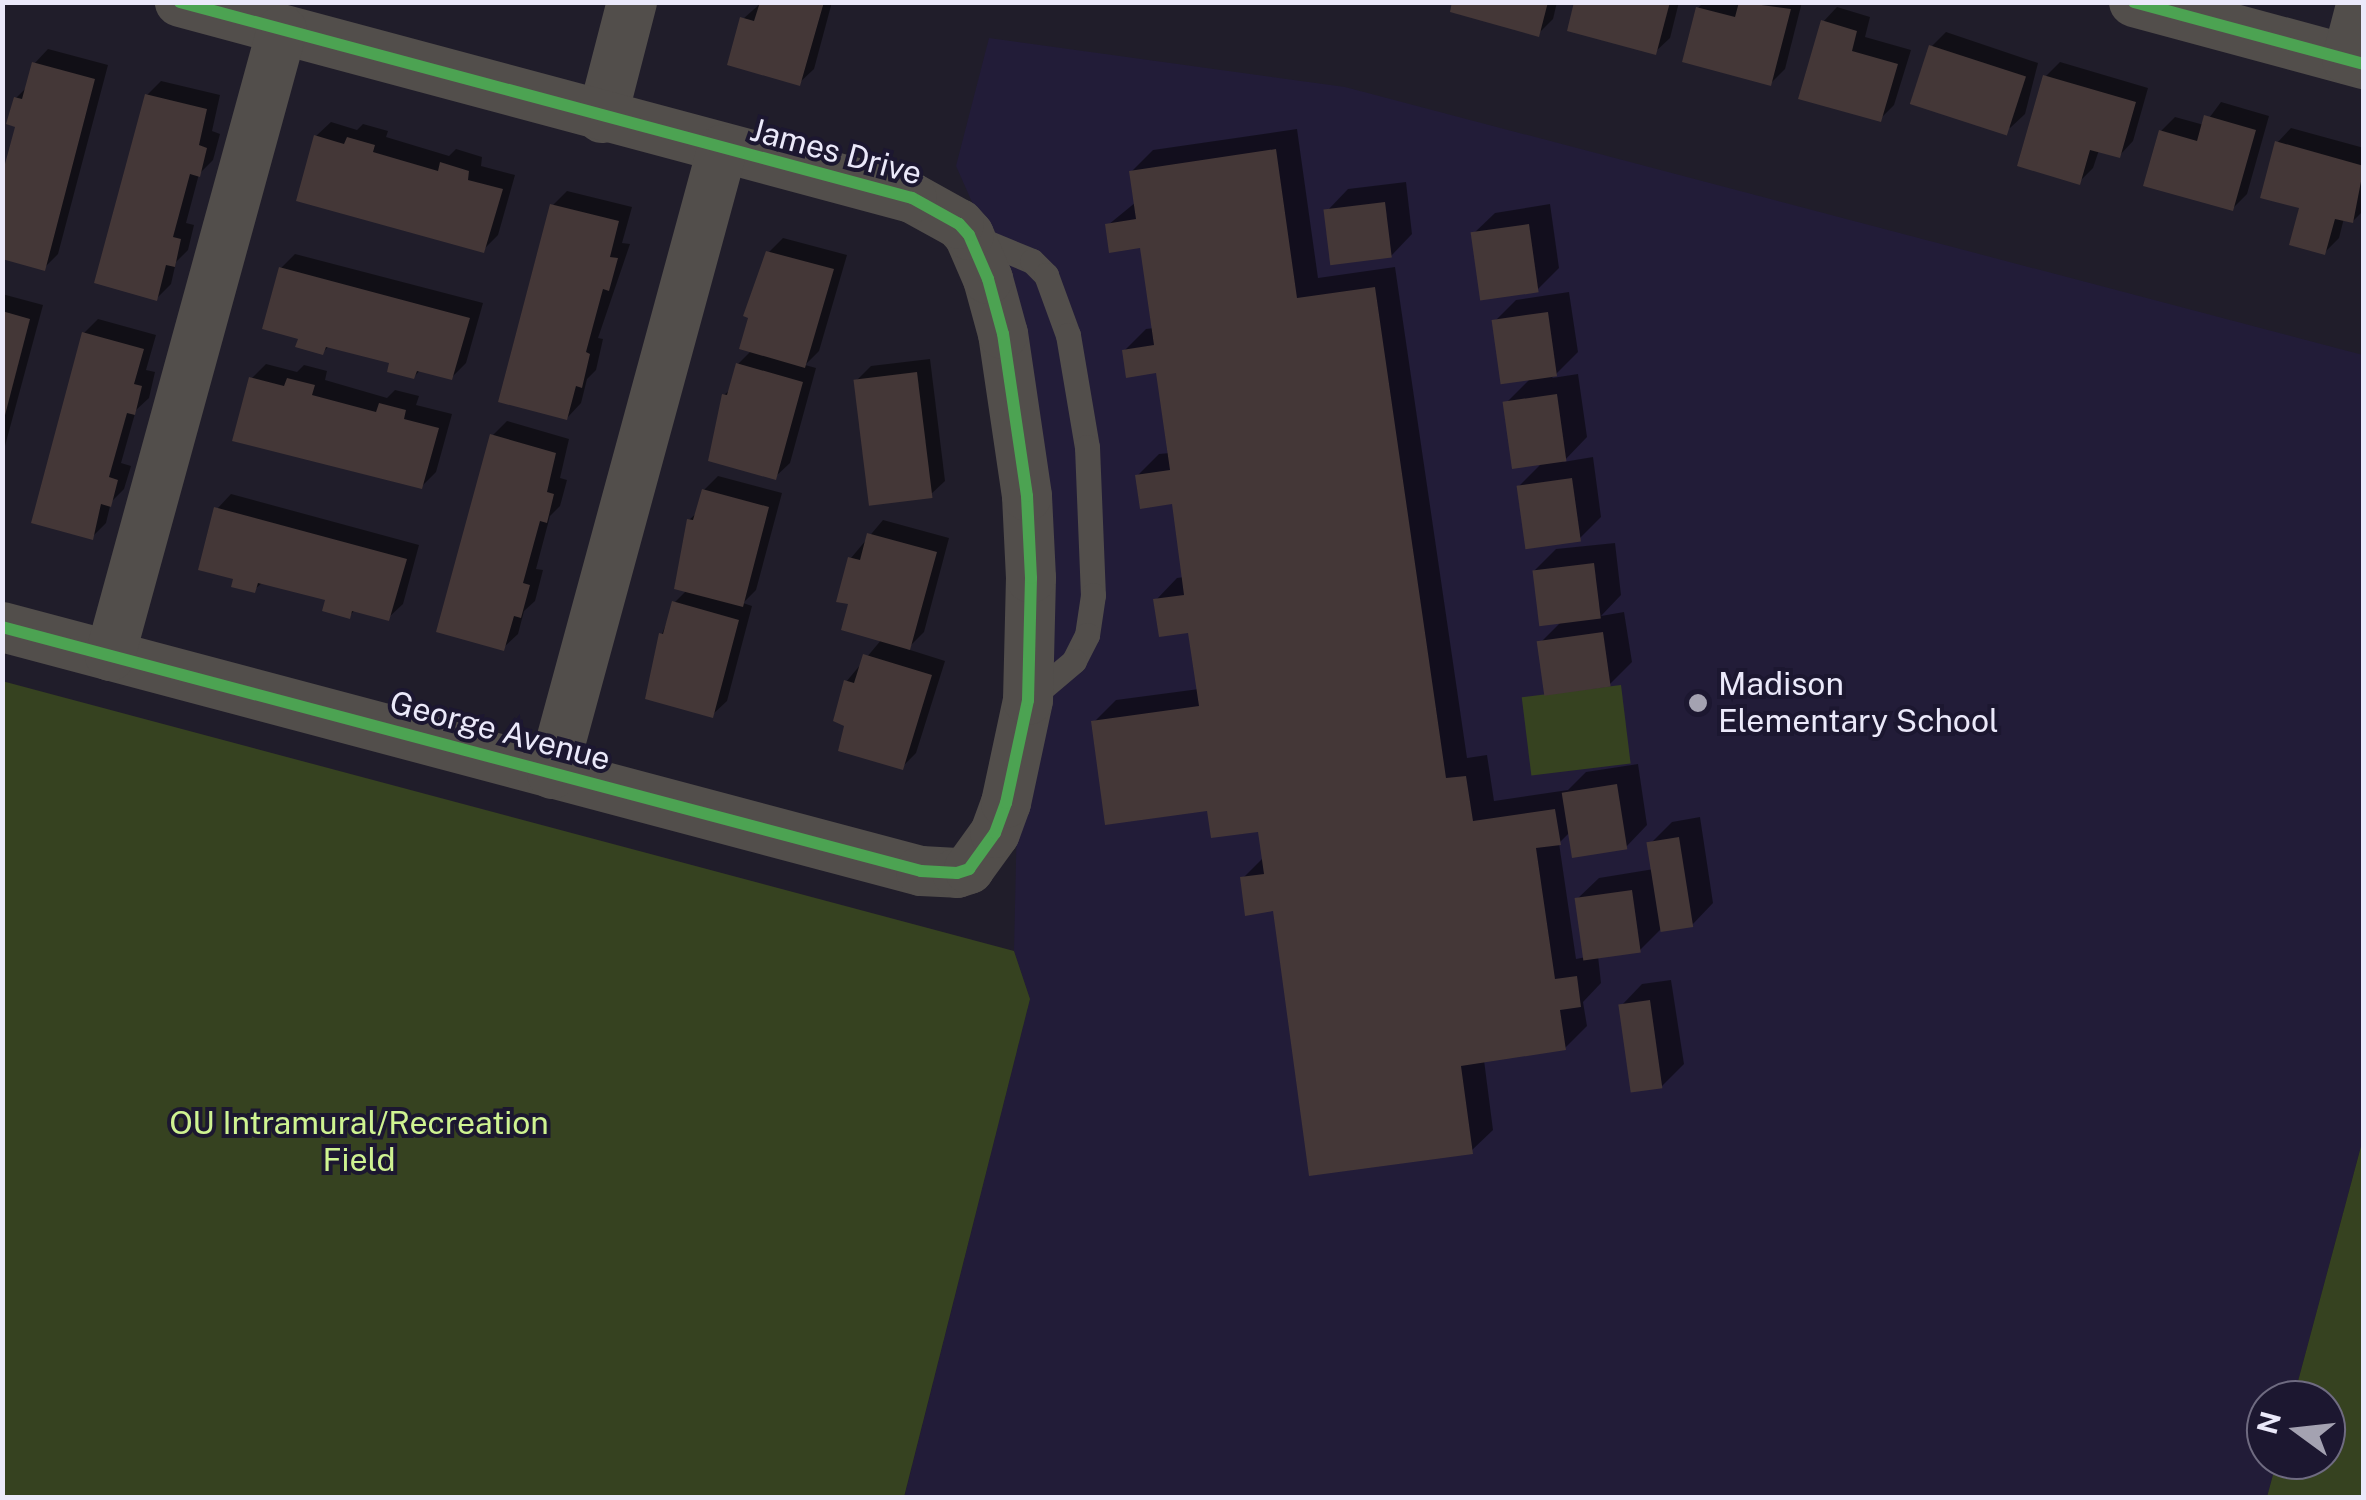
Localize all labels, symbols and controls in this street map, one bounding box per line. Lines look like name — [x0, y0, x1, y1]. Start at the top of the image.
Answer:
street label: James Drive — [746, 111, 926, 193]
place label: Madison Elementary School — [1718, 666, 1999, 741]
street label: George Avenue — [385, 683, 615, 779]
marker: Madison Elementary School — [1687, 692, 1709, 714]
park label: OU Intramural/Recreation Field — [169, 1105, 549, 1180]
north arrow — [2246, 1380, 2346, 1480]
text: N — [2250, 1408, 2287, 1437]

